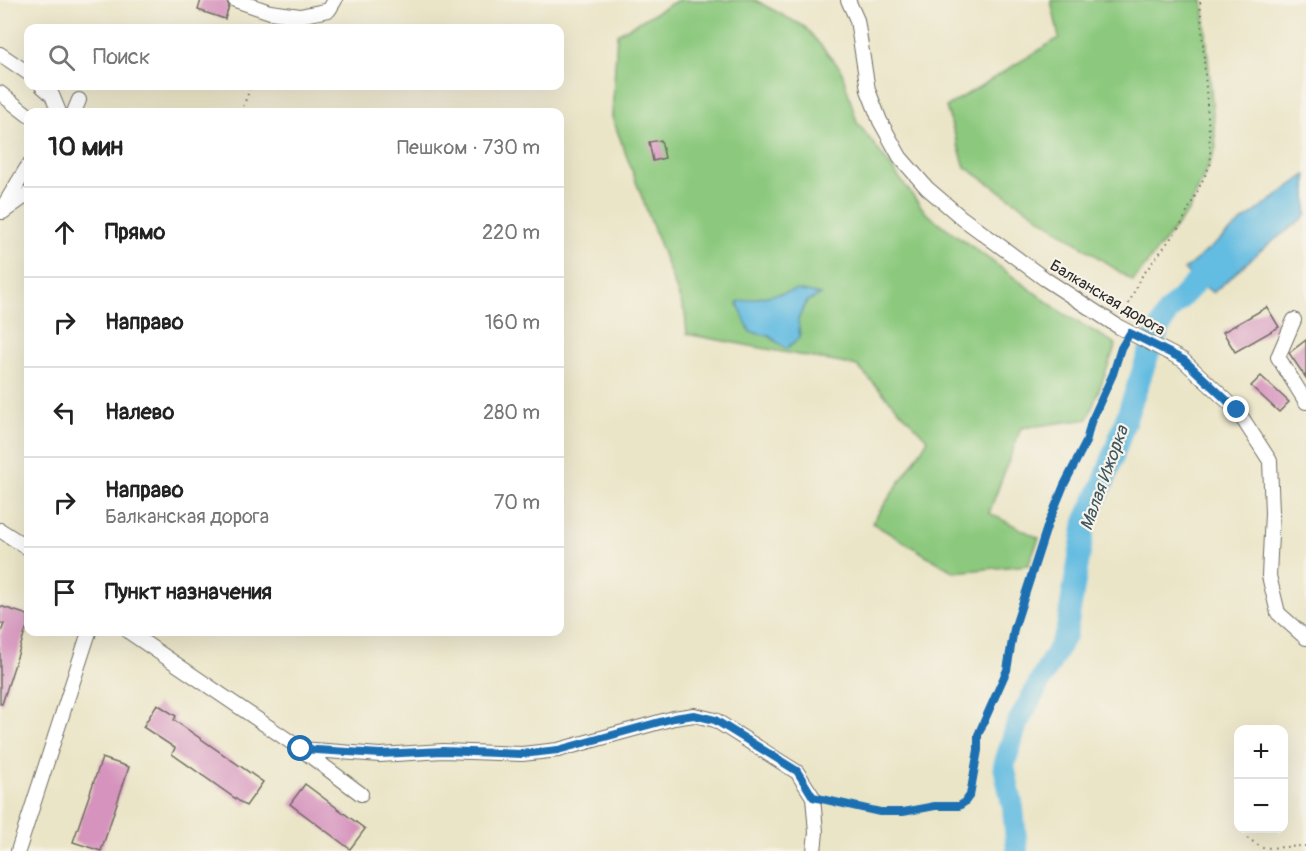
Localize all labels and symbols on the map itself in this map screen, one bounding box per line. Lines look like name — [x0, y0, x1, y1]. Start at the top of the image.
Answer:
street label: Балканская дорога — [1046, 256, 1169, 340]
route end — [1223, 396, 1249, 422]
water label: Малая Ижорка — [1075, 421, 1135, 534]
route start — [287, 735, 313, 761]

